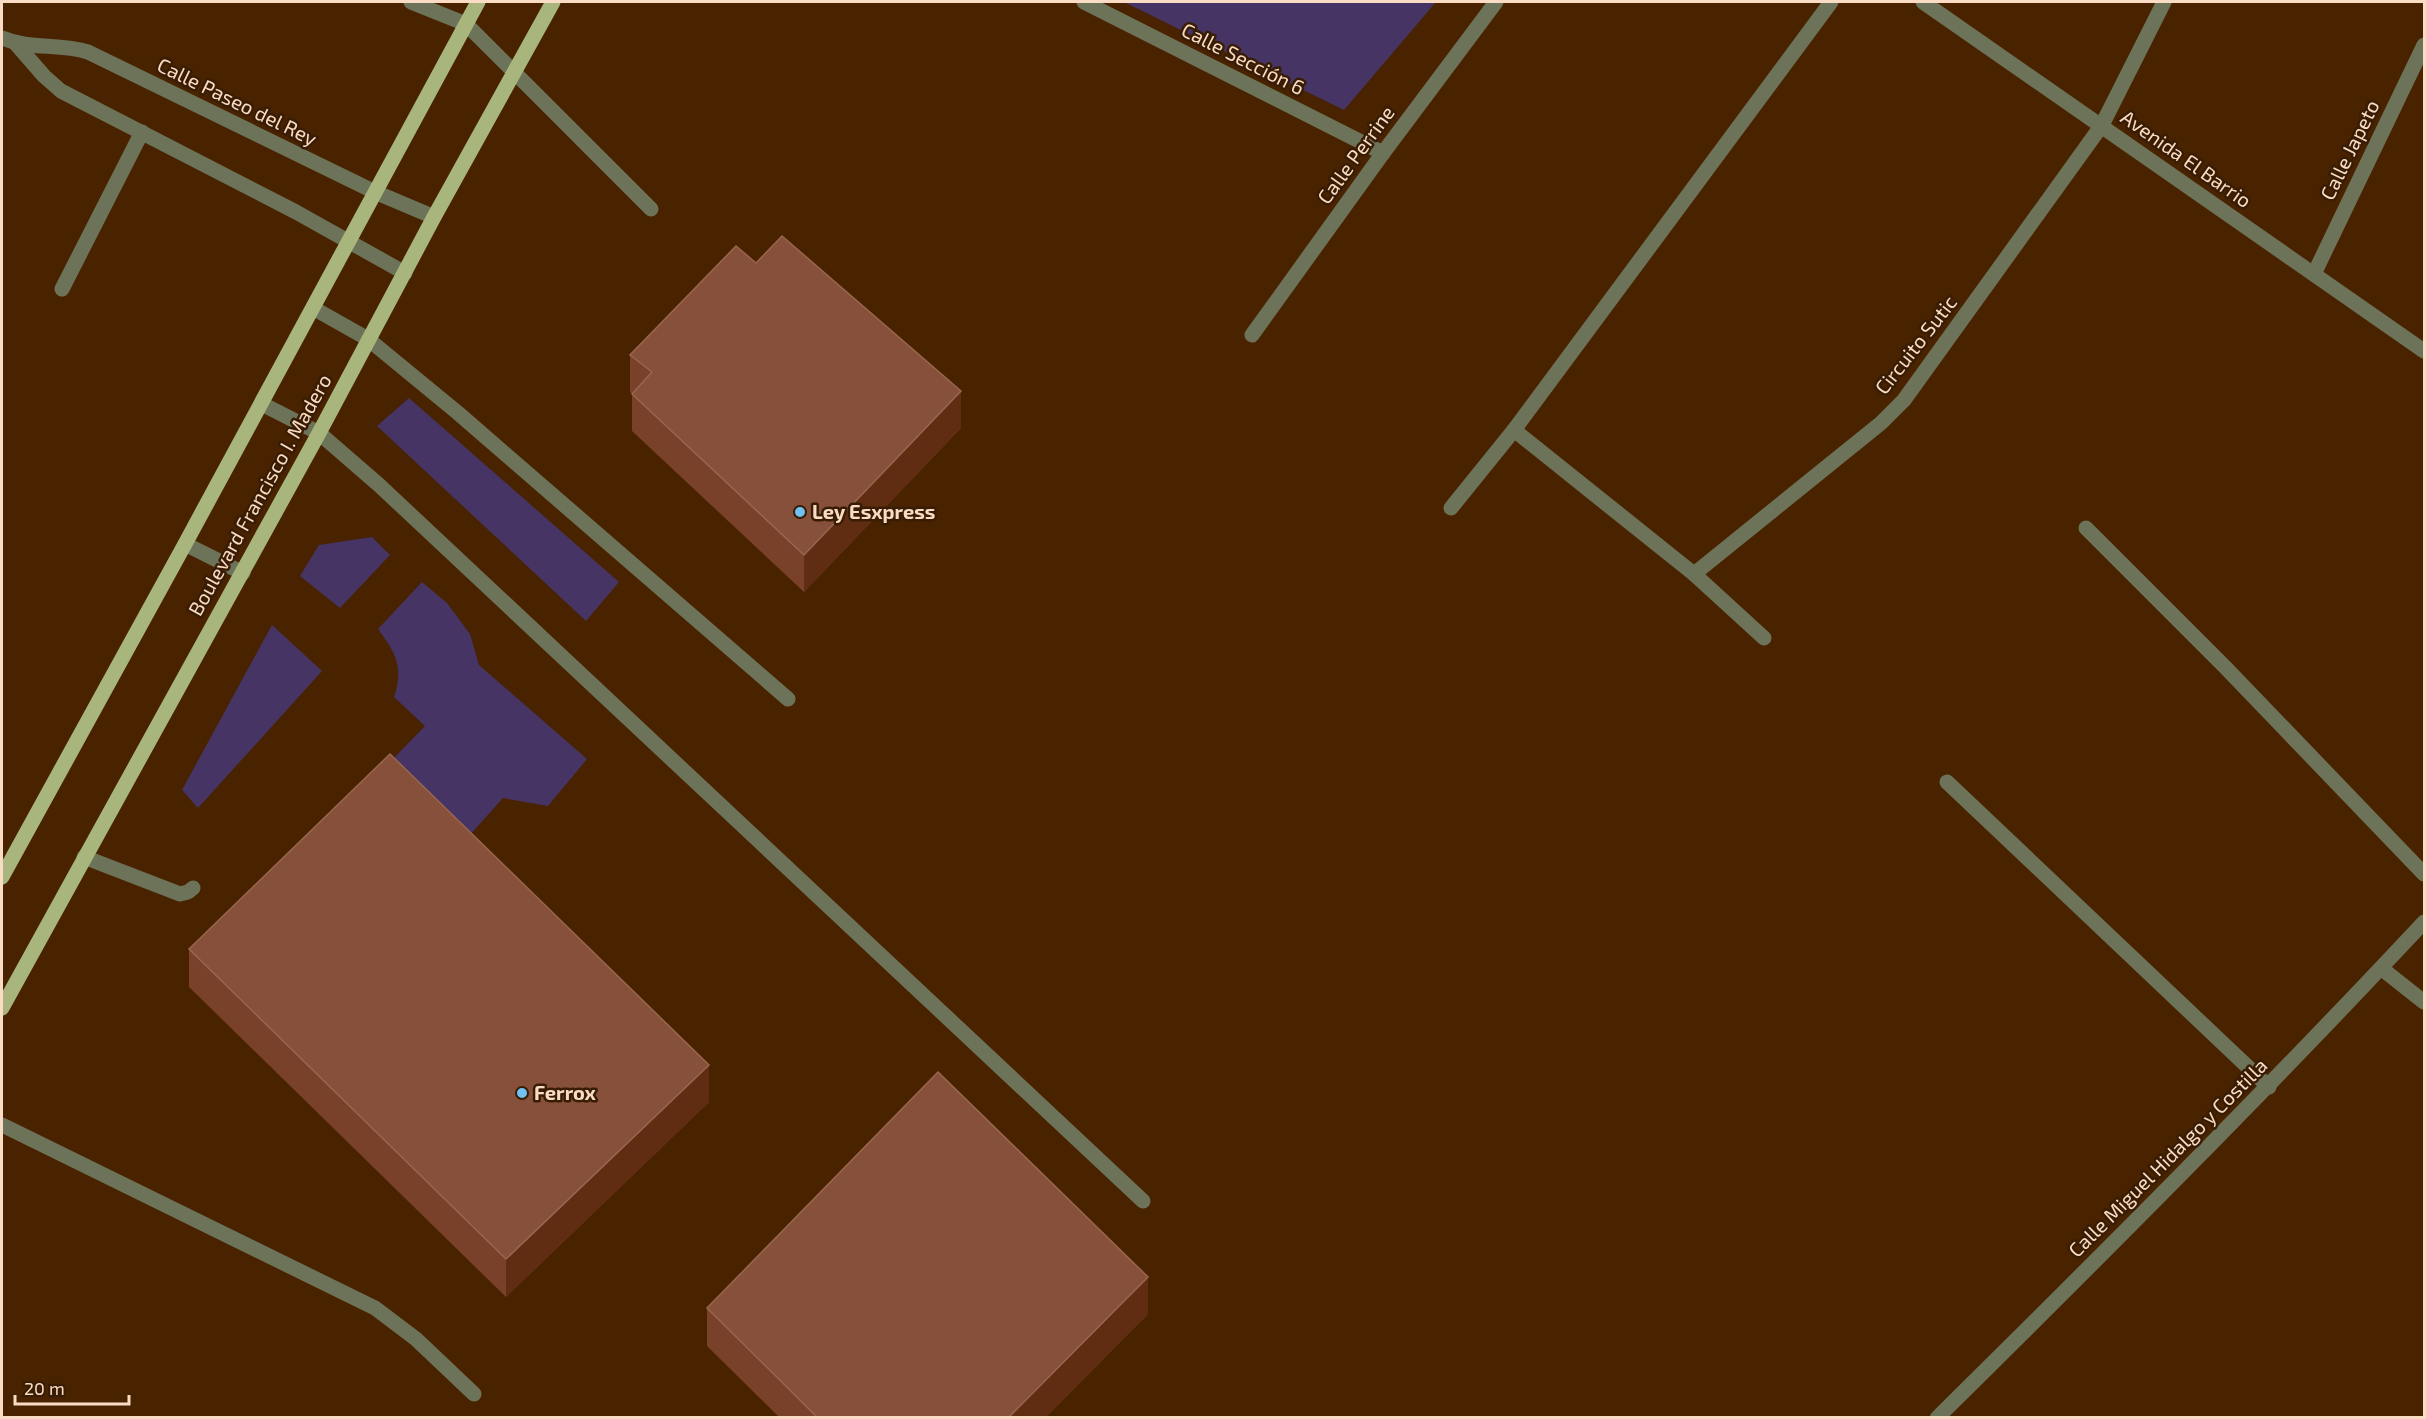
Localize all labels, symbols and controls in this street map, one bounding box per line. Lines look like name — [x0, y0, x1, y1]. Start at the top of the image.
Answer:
street label: Calle Sección 6 — [1178, 17, 1309, 99]
street label: Calle Paseo del Rey — [154, 52, 321, 150]
street label: Calle Japeto — [2315, 96, 2384, 203]
street label: Calle Perrine — [1312, 101, 1399, 208]
street label: Avenida El Barrio — [2117, 104, 2256, 212]
street label: Circuito Sutic — [1869, 290, 1961, 399]
street label: Boulevard Francisco I. Madero — [183, 370, 336, 620]
place label: Ley Esxpress — [812, 499, 936, 524]
marker: Ley Esxpress — [793, 505, 807, 519]
street label: Calle Miguel Hidalgo y Costilla — [2063, 1053, 2272, 1262]
place label: Ferrox — [534, 1080, 597, 1104]
marker: Ferrox — [515, 1086, 529, 1100]
scale bar — [15, 1368, 129, 1406]
text: 20 m — [24, 1377, 65, 1399]

